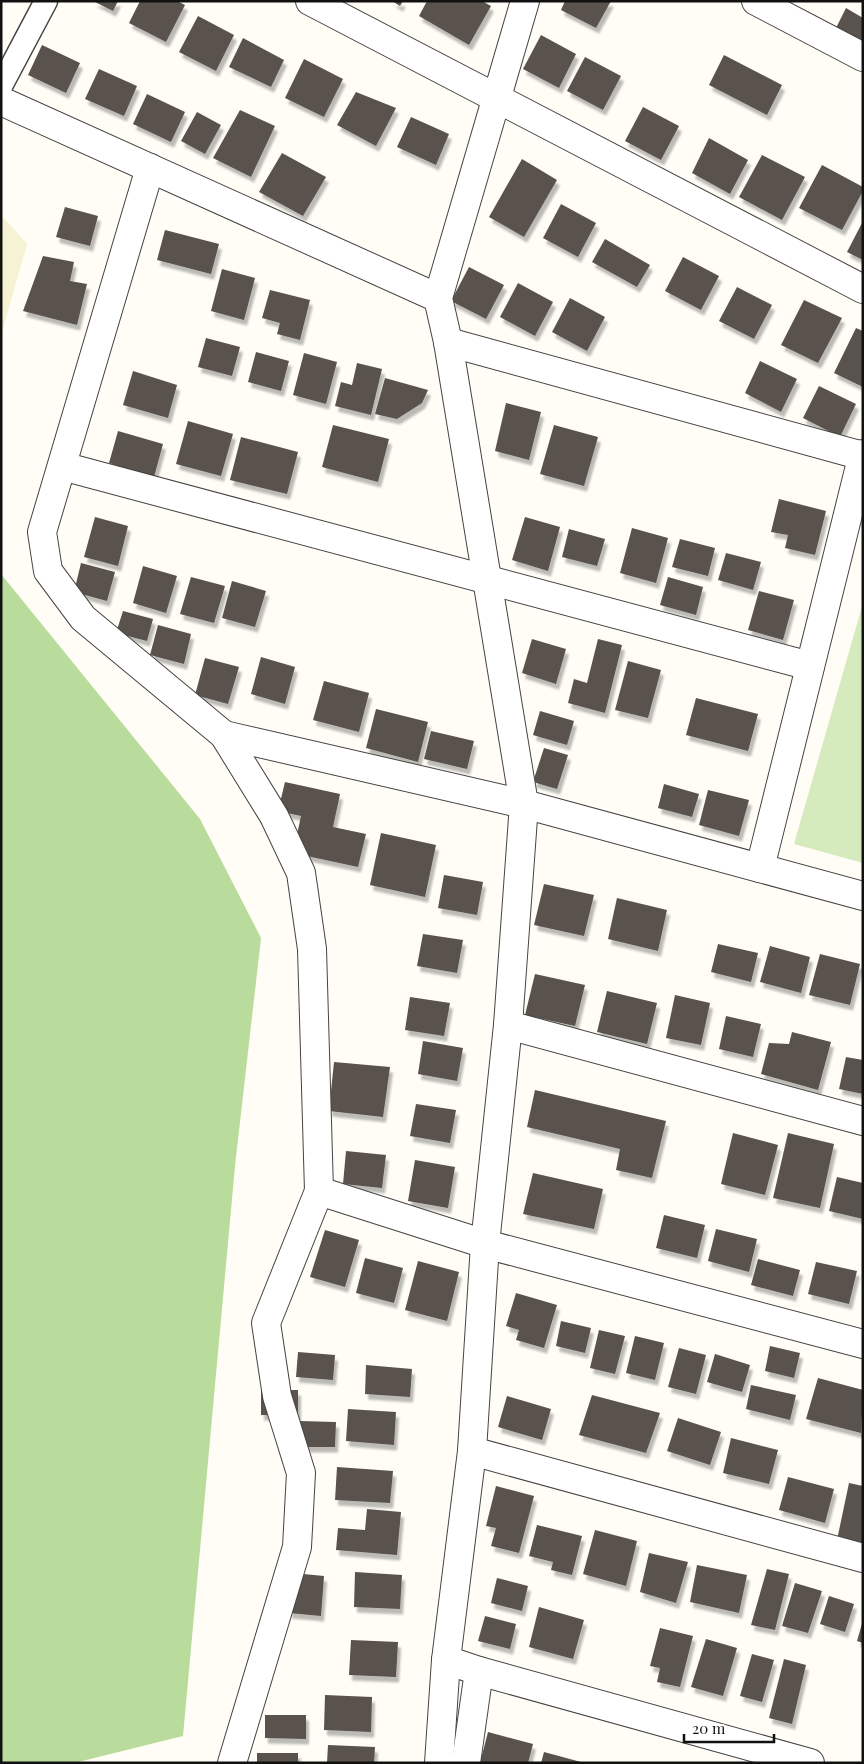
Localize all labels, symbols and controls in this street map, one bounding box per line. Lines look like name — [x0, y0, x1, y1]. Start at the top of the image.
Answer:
scale bar — [684, 1712, 774, 1744]
text: 20 m — [692, 1718, 726, 1738]

